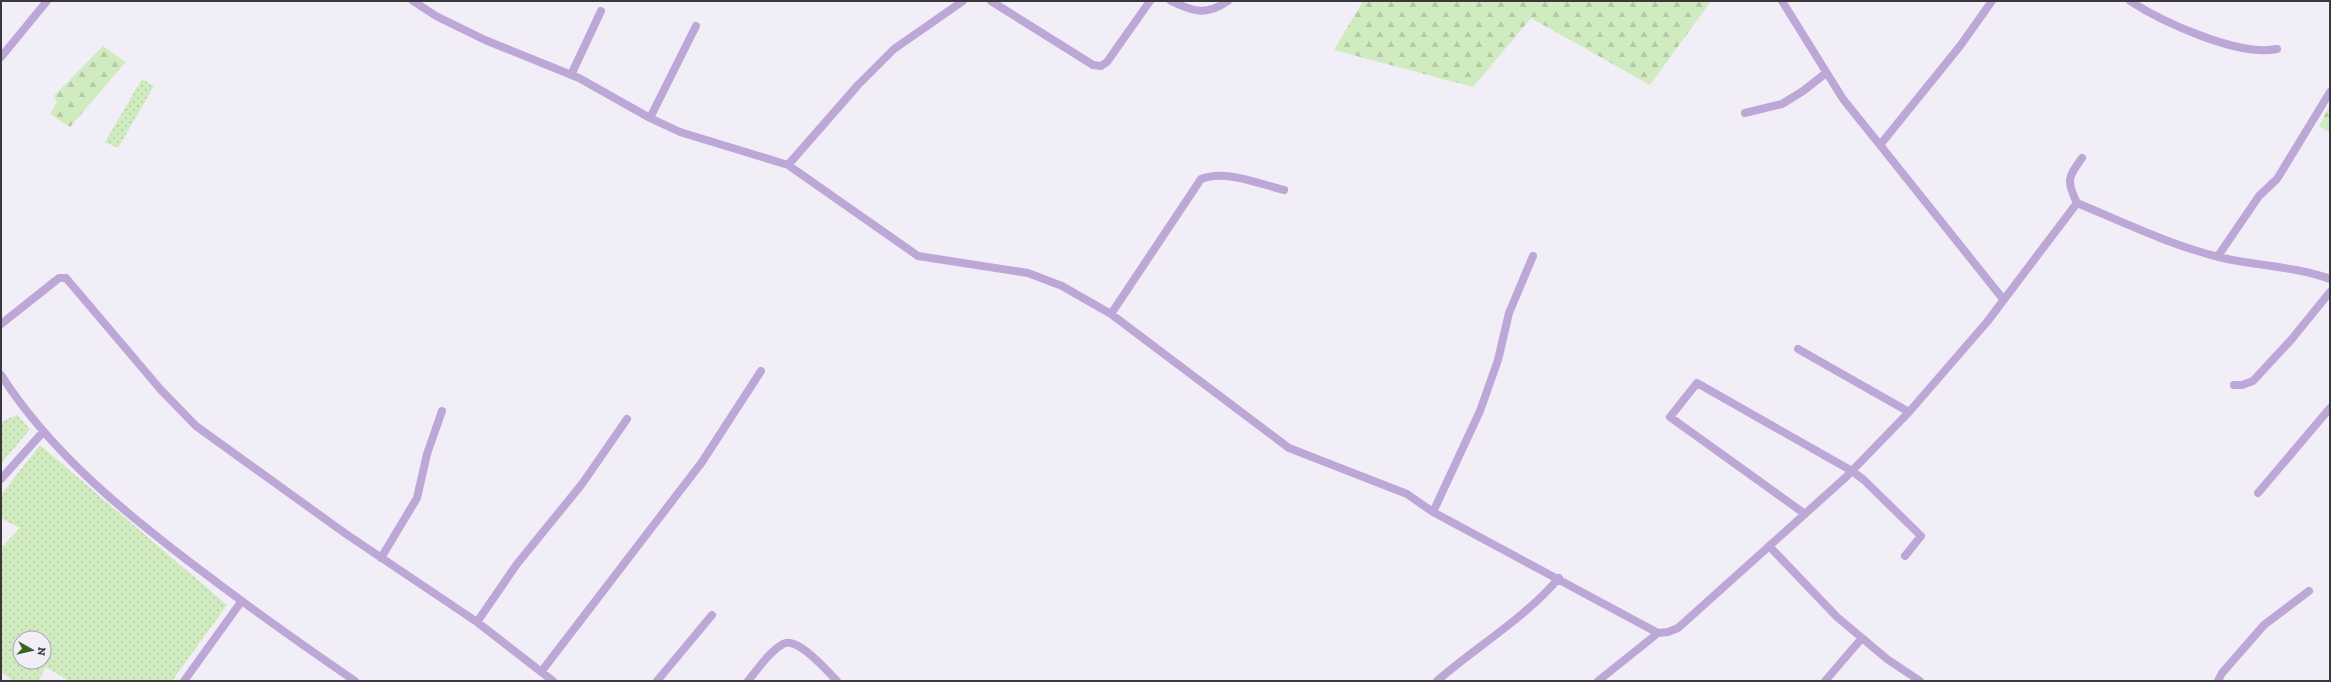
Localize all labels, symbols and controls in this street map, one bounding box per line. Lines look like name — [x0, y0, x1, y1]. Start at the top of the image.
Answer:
north arrow — [12, 630, 52, 670]
text: N — [34, 646, 48, 657]

